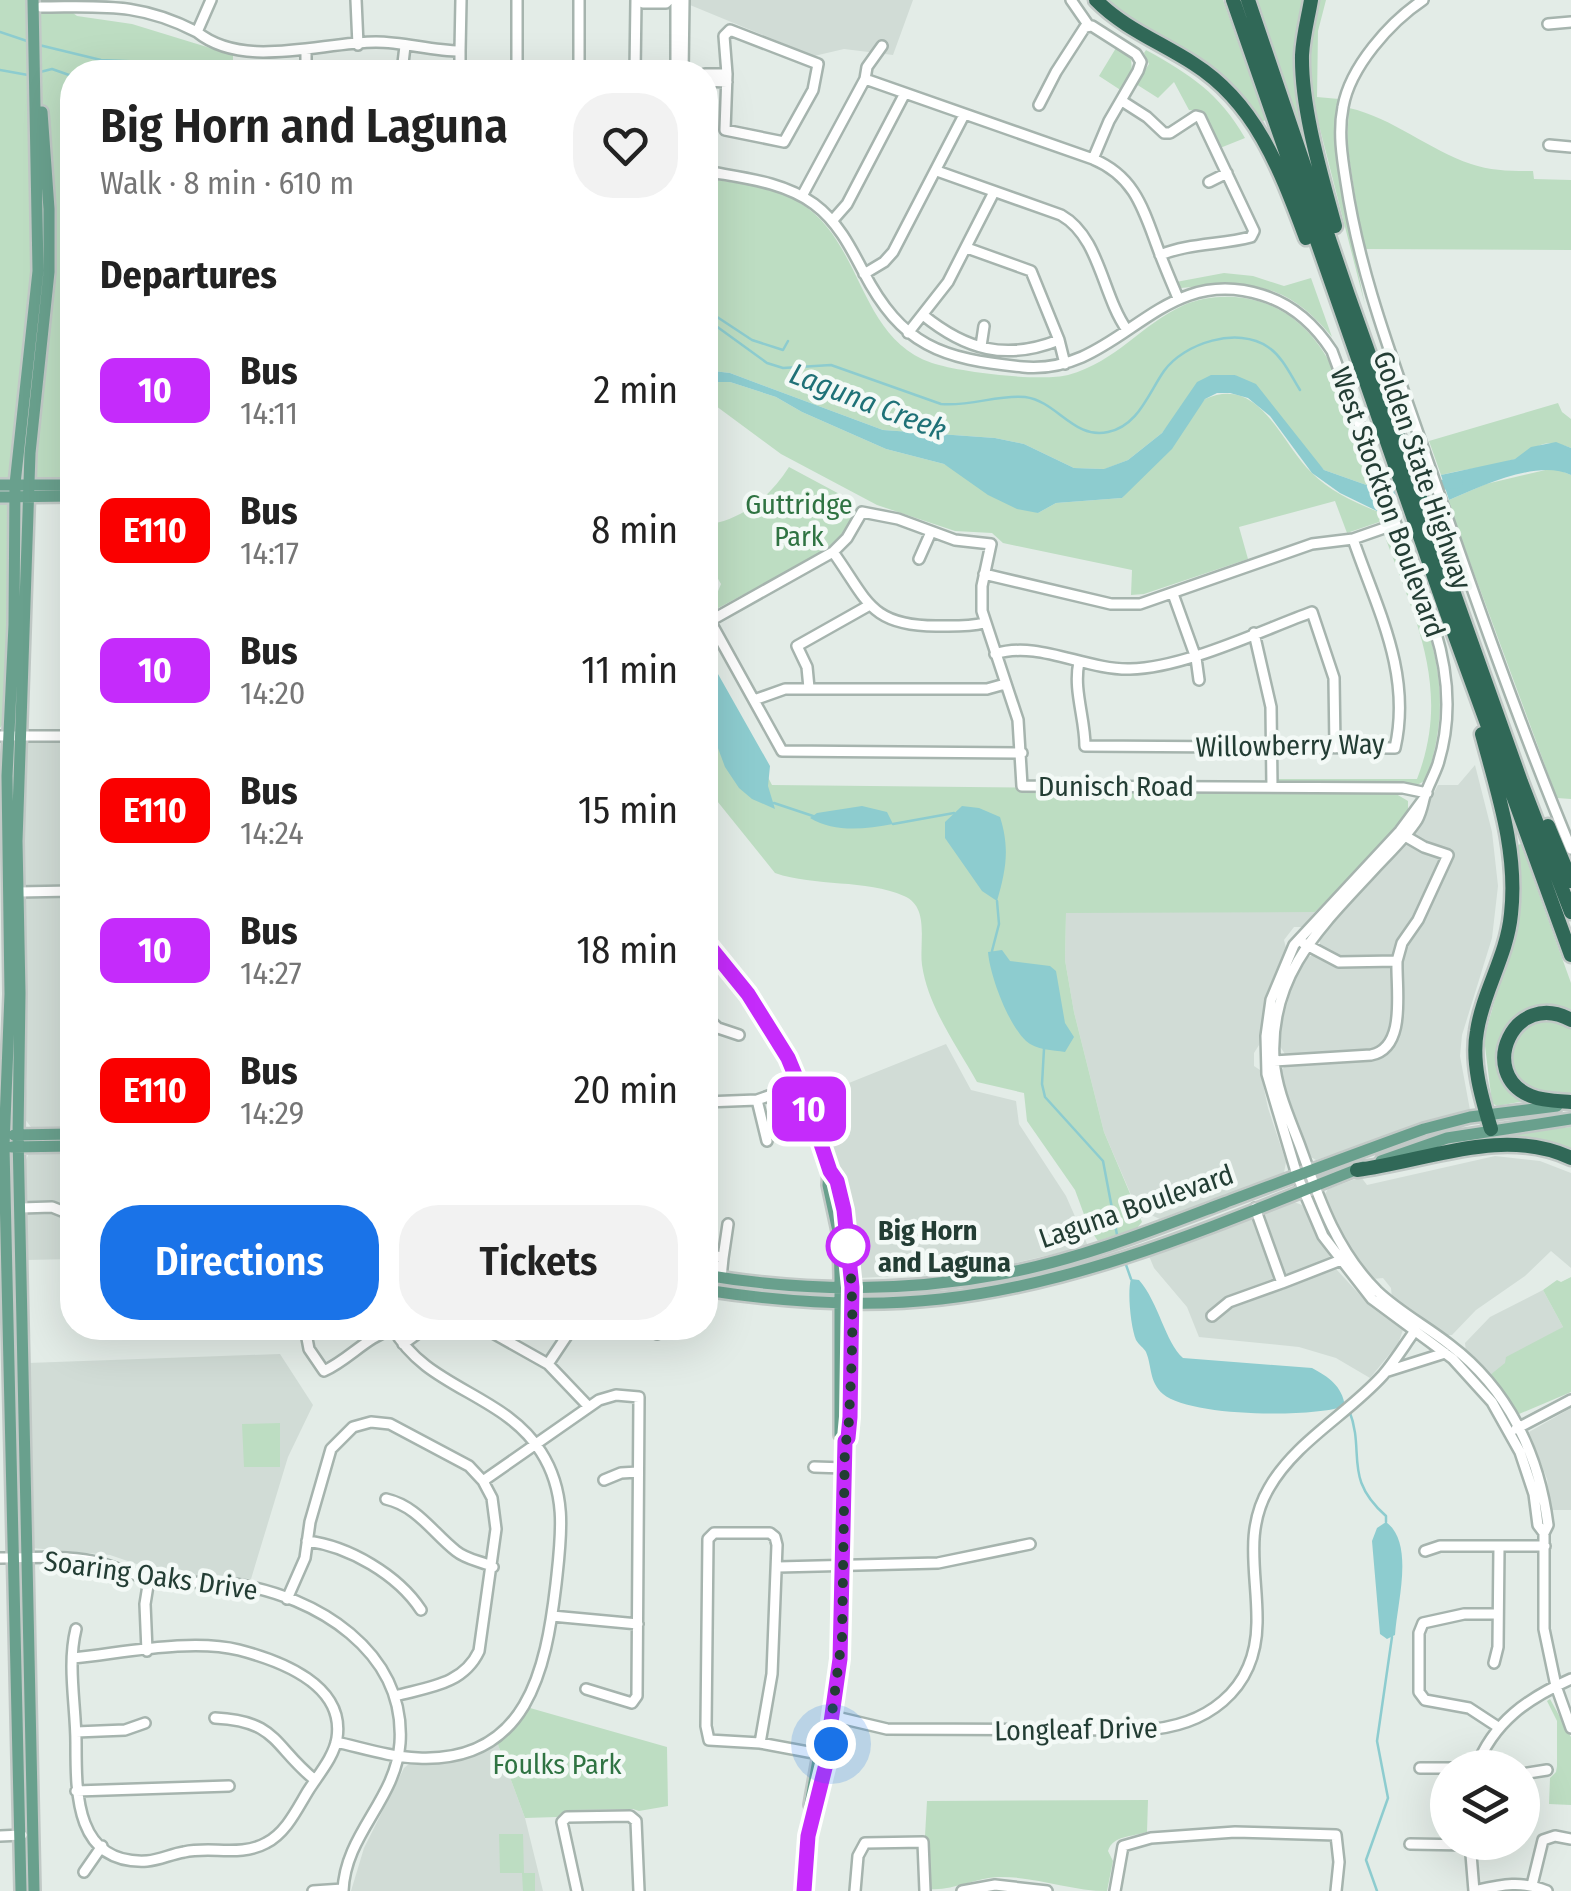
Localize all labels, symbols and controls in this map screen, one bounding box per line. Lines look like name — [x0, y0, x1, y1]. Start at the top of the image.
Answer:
button: heart — [573, 93, 678, 198]
text: Big Horn and Laguna — [100, 97, 508, 155]
text: Walk · 8 min · 610 m — [100, 164, 354, 202]
text: Departures — [100, 252, 277, 298]
street label: Golden State Highway — [1366, 347, 1479, 594]
text: Bus — [240, 348, 298, 394]
water label: Laguna Creek — [785, 356, 952, 448]
street label: West Stockton Boulevard — [1323, 363, 1452, 642]
text: 2 min — [593, 367, 678, 413]
text: 10 — [138, 369, 172, 411]
text: 14:11 — [240, 394, 298, 432]
text: Bus — [240, 488, 298, 534]
park label: Guttridge Park — [745, 488, 853, 553]
text: 8 min — [591, 507, 678, 553]
text: E110 — [123, 509, 187, 551]
text: 14:17 — [240, 534, 299, 572]
text: Bus — [240, 628, 298, 674]
text: 11 min — [581, 647, 678, 693]
text: 10 — [138, 649, 172, 691]
text: 14:20 — [240, 674, 306, 712]
street label: Willowberry Way — [1195, 727, 1385, 764]
text: Bus — [240, 768, 298, 814]
street label: Dunisch Road — [1038, 770, 1194, 803]
text: 15 min — [578, 787, 678, 833]
text: E110 — [123, 789, 187, 831]
text: 14:24 — [240, 814, 304, 852]
text: Bus — [240, 908, 298, 954]
text: 18 min — [576, 927, 678, 973]
text: 10 — [138, 929, 172, 971]
text: 14:27 — [240, 954, 302, 992]
text: Bus — [240, 1048, 298, 1094]
text: 20 min — [574, 1067, 678, 1113]
text: E110 — [123, 1069, 187, 1111]
line badge: 10 — [764, 1076, 854, 1142]
text: 10 — [792, 1088, 826, 1130]
text: 14:29 — [240, 1094, 304, 1132]
street label: Laguna Boulevard — [1034, 1158, 1238, 1255]
button: Directions — [100, 1205, 379, 1320]
button: Tickets — [399, 1205, 678, 1320]
place label: Big Horn and Laguna — [878, 1214, 1011, 1279]
marker: Big Horn and Laguna — [827, 1225, 869, 1267]
street label: Soaring Oaks Drive — [42, 1544, 260, 1607]
street label: Longleaf Drive — [994, 1712, 1158, 1747]
your location — [806, 1719, 856, 1769]
park label: Foulks Park — [492, 1748, 623, 1781]
map controls — [1430, 1750, 1540, 1860]
button: layers — [1430, 1750, 1540, 1860]

